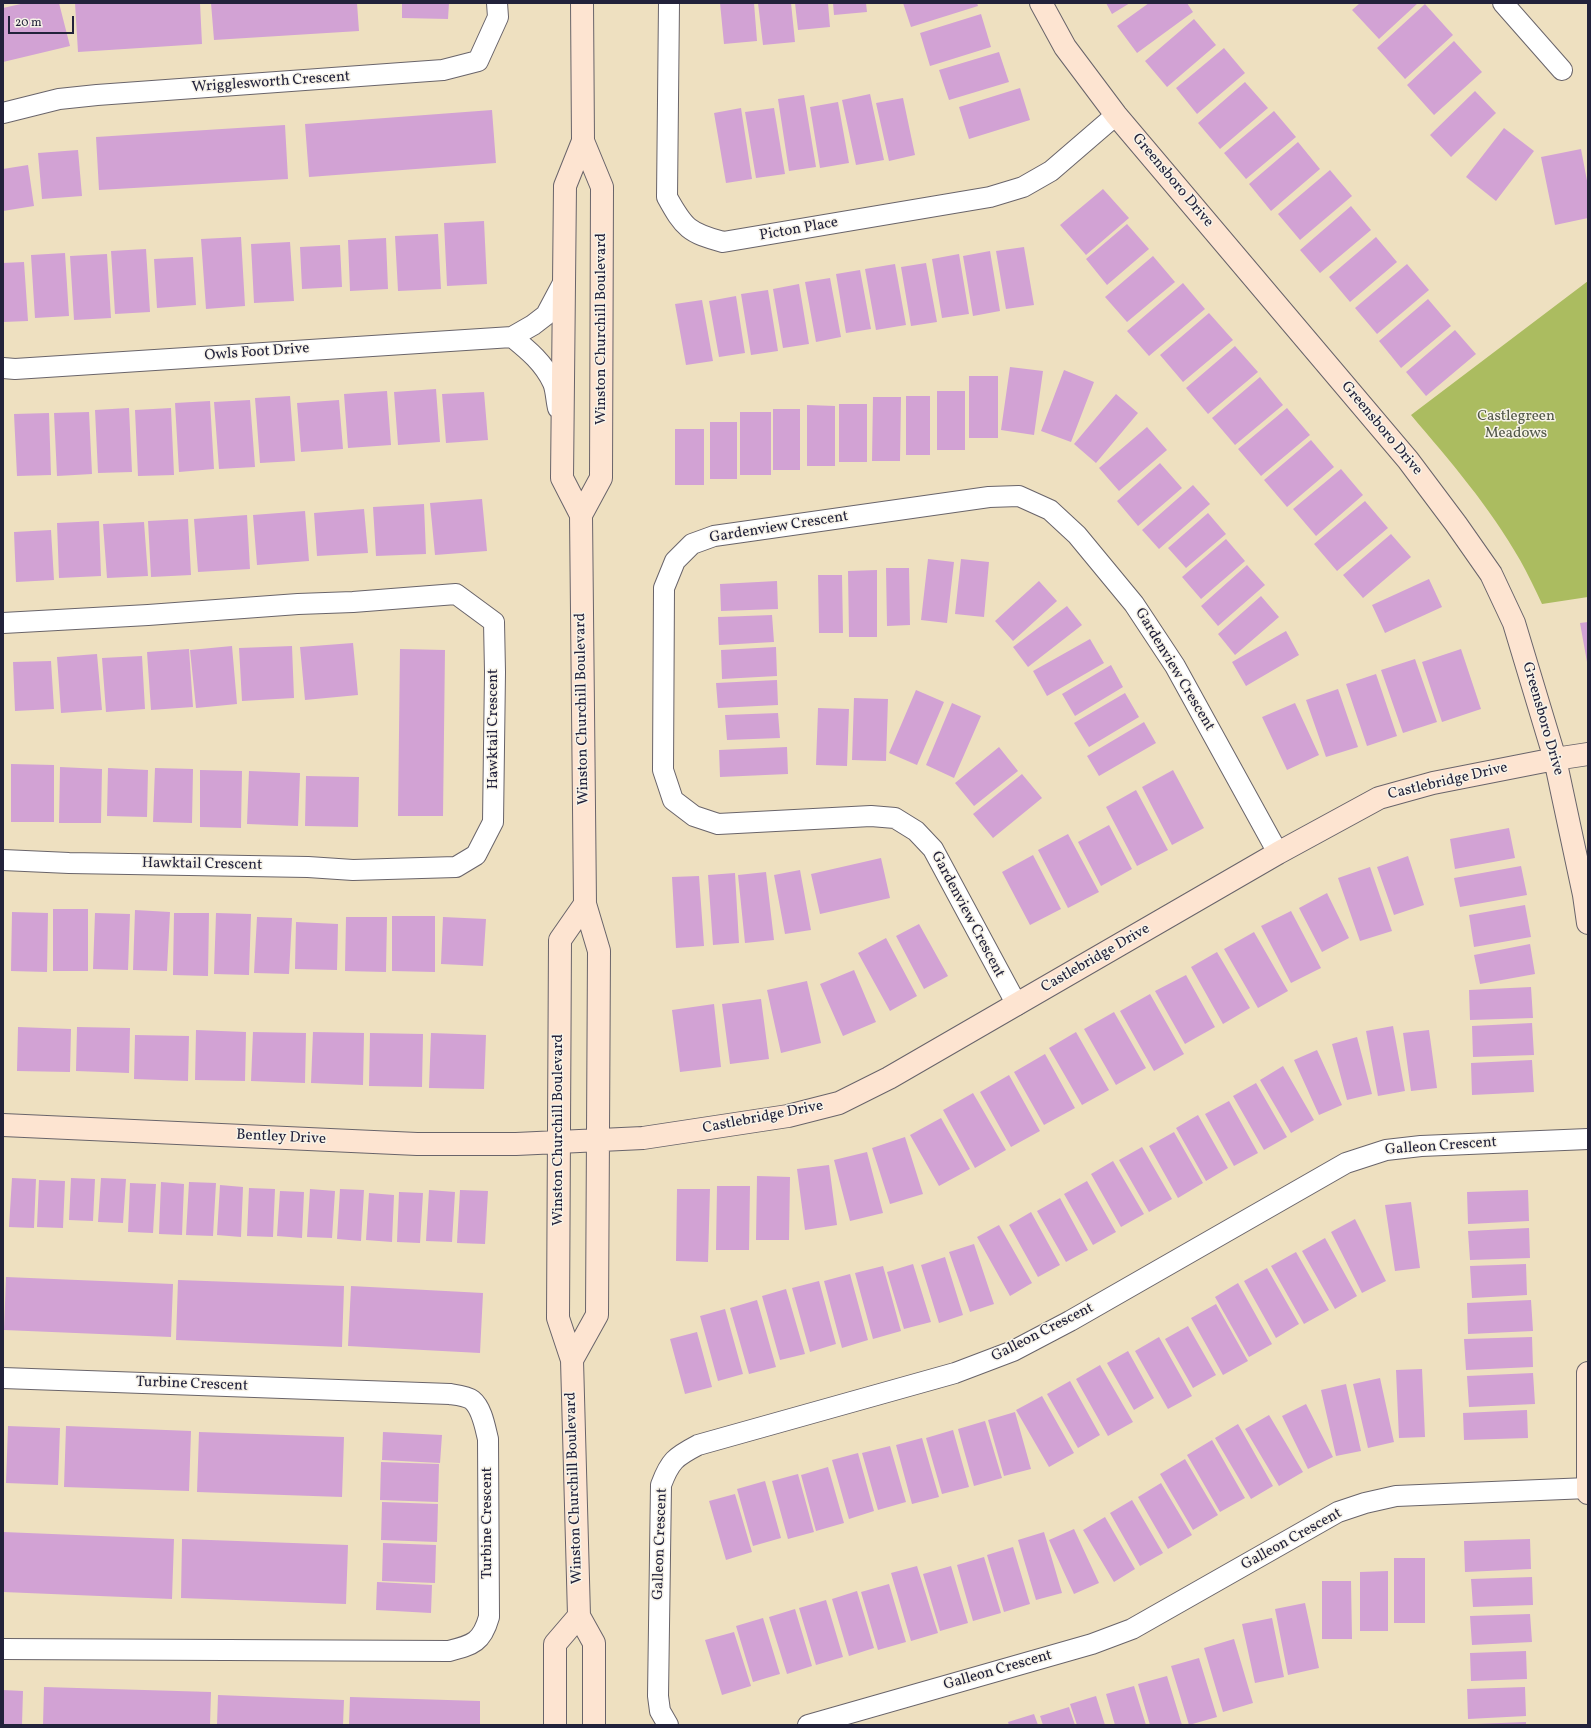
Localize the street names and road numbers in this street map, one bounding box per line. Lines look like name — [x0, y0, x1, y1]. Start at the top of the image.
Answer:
street label: Wrigglesworth Crescent — [191, 68, 351, 98]
street label: Greensboro Drive — [1128, 130, 1216, 232]
street label: Picton Place — [758, 214, 840, 246]
street label: Winston Churchill Boulevard — [593, 233, 611, 425]
street label: Owls Foot Drive — [204, 340, 310, 366]
street label: Greensboro Drive — [1337, 378, 1425, 480]
street label: Gardenview Crescent — [708, 508, 850, 548]
street label: Gardenview Crescent — [1130, 605, 1218, 735]
street label: Winston Churchill Boulevard — [572, 613, 594, 805]
street label: Greensboro Drive — [1517, 660, 1567, 778]
street label: Hawktail Crescent — [485, 669, 503, 789]
street label: Castlebridge Drive — [1386, 759, 1510, 805]
street label: Gardenview Crescent — [926, 849, 1008, 981]
street label: Hawktail Crescent — [142, 855, 262, 875]
street label: Castlebridge Drive — [1038, 921, 1154, 997]
street label: Winston Churchill Boulevard — [550, 1034, 568, 1226]
street label: Castlebridge Drive — [701, 1097, 825, 1139]
street label: Bentley Drive — [236, 1127, 326, 1149]
street label: Galleon Crescent — [1384, 1134, 1498, 1160]
street label: Galleon Crescent — [989, 1300, 1097, 1366]
street label: Turbine Crescent — [136, 1374, 248, 1396]
street label: Winston Churchill Boulevard — [563, 1392, 587, 1584]
street label: Turbine Crescent — [479, 1467, 497, 1579]
street label: Galleon Crescent — [650, 1488, 672, 1600]
street label: Galleon Crescent — [1239, 1505, 1345, 1575]
street label: Galleon Crescent — [942, 1647, 1054, 1695]

